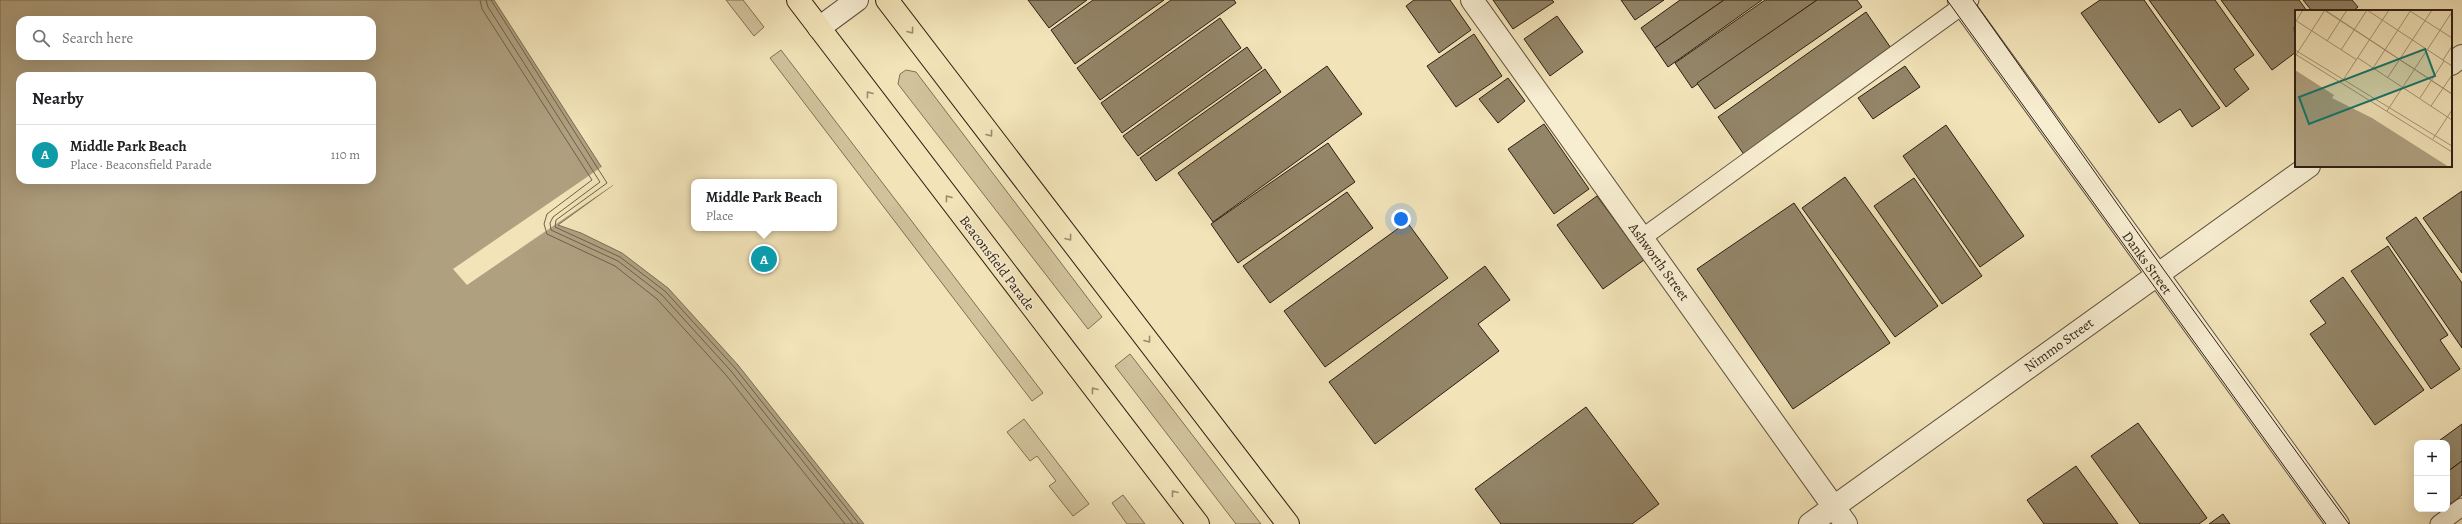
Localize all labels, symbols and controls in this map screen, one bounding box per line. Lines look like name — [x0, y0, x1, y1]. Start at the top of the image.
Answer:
inset map — [2295, 10, 2452, 167]
search box — [16, 16, 376, 60]
icon: search — [30, 27, 52, 49]
one-way arrow — [906, 27, 914, 34]
text: Search here — [62, 28, 133, 48]
text: Nearby — [32, 87, 83, 110]
one-way arrow — [867, 92, 874, 99]
one-way arrow — [985, 130, 992, 137]
text: Middle Park Beach — [70, 136, 187, 156]
text: A — [41, 146, 49, 163]
text: 110 m — [331, 146, 360, 163]
text: Place · Beaconsfield Parade — [70, 156, 212, 173]
popup — [691, 179, 837, 231]
text: Middle Park Beach — [706, 187, 822, 207]
one-way arrow — [946, 195, 953, 202]
text: Place — [706, 207, 733, 224]
your location — [1391, 209, 1411, 229]
street label: Beaconsfield Parade — [955, 211, 1039, 315]
street label: Ashworth Street — [1624, 218, 1694, 305]
street label: Danks Street — [2118, 228, 2177, 299]
one-way arrow — [1064, 233, 1071, 240]
pin: A — [751, 244, 777, 274]
street label: Nimmo Street — [2021, 313, 2098, 377]
one-way arrow — [1144, 336, 1151, 343]
one-way arrow — [1092, 388, 1099, 395]
map controls — [2414, 440, 2450, 512]
button: + — [2414, 440, 2450, 476]
button: − — [2414, 476, 2450, 512]
one-way arrow — [1172, 491, 1179, 498]

